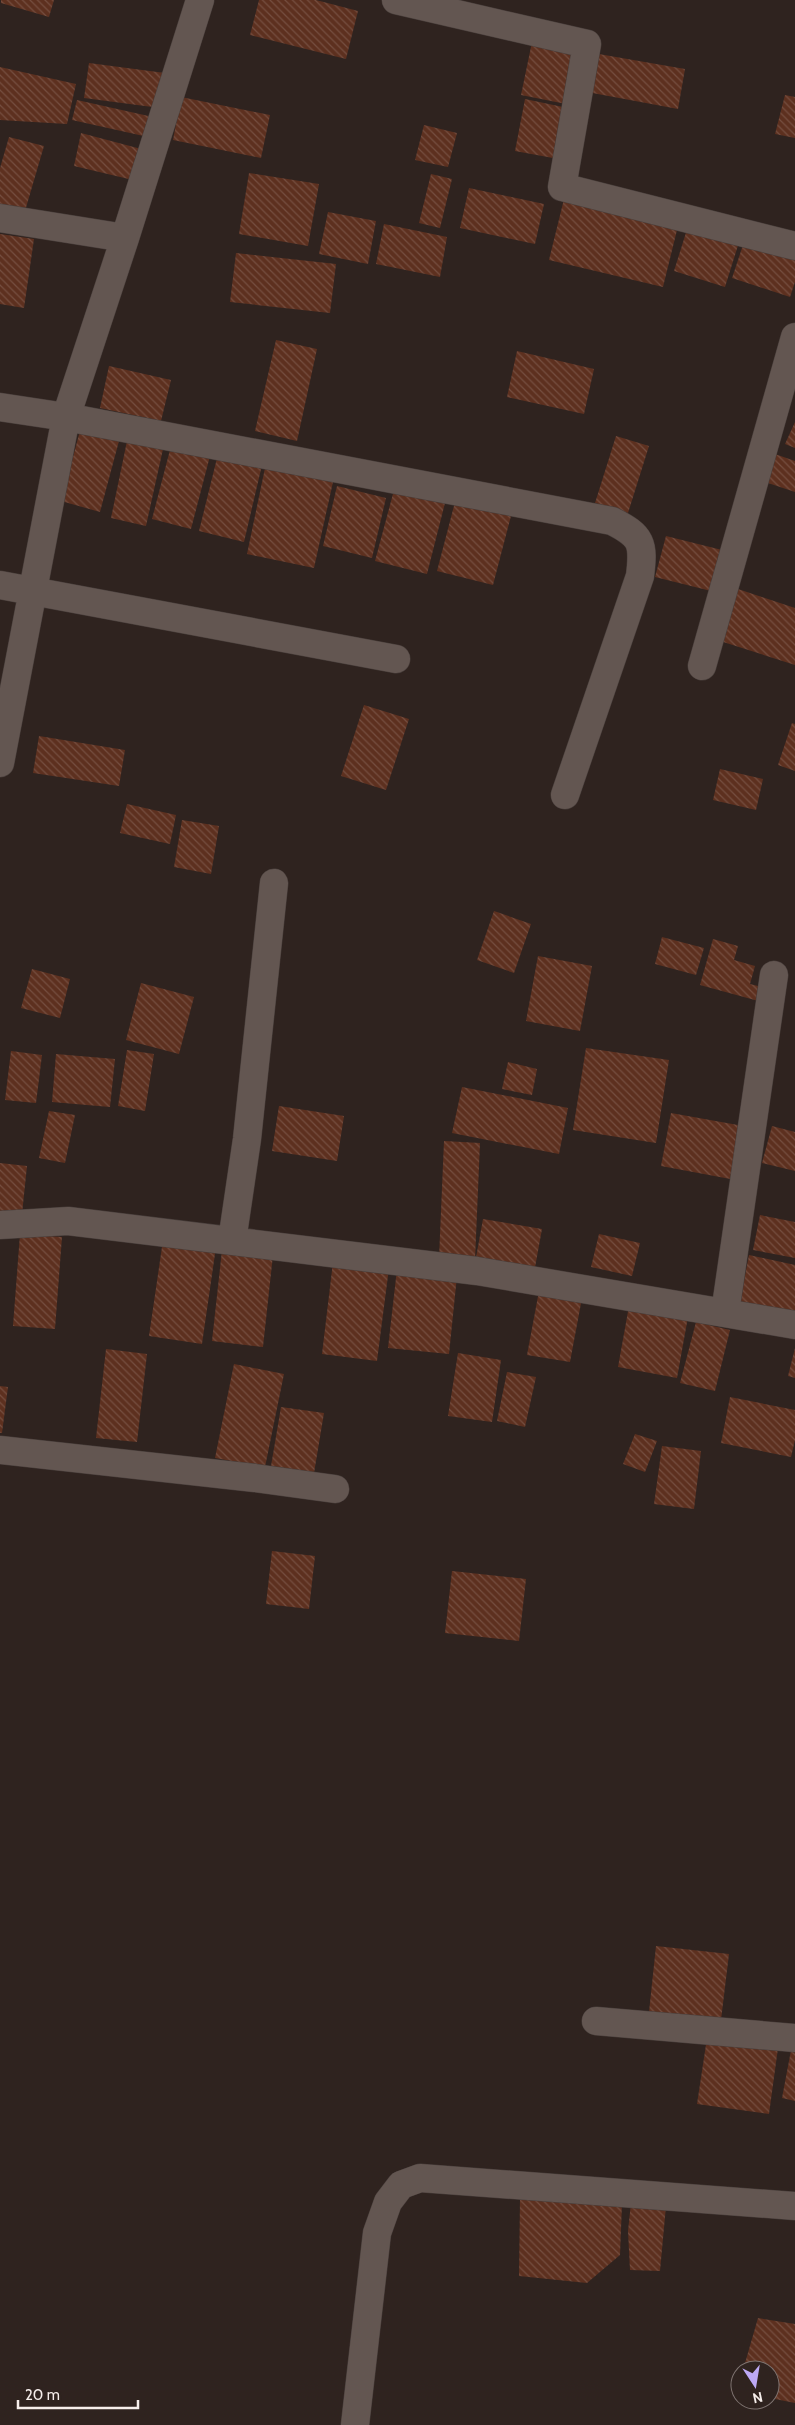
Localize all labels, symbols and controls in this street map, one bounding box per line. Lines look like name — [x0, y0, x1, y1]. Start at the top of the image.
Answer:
north arrow — [730, 2360, 780, 2410]
scale bar — [18, 2378, 138, 2410]
text: 20 m — [25, 2386, 60, 2404]
text: N — [751, 2388, 764, 2408]

